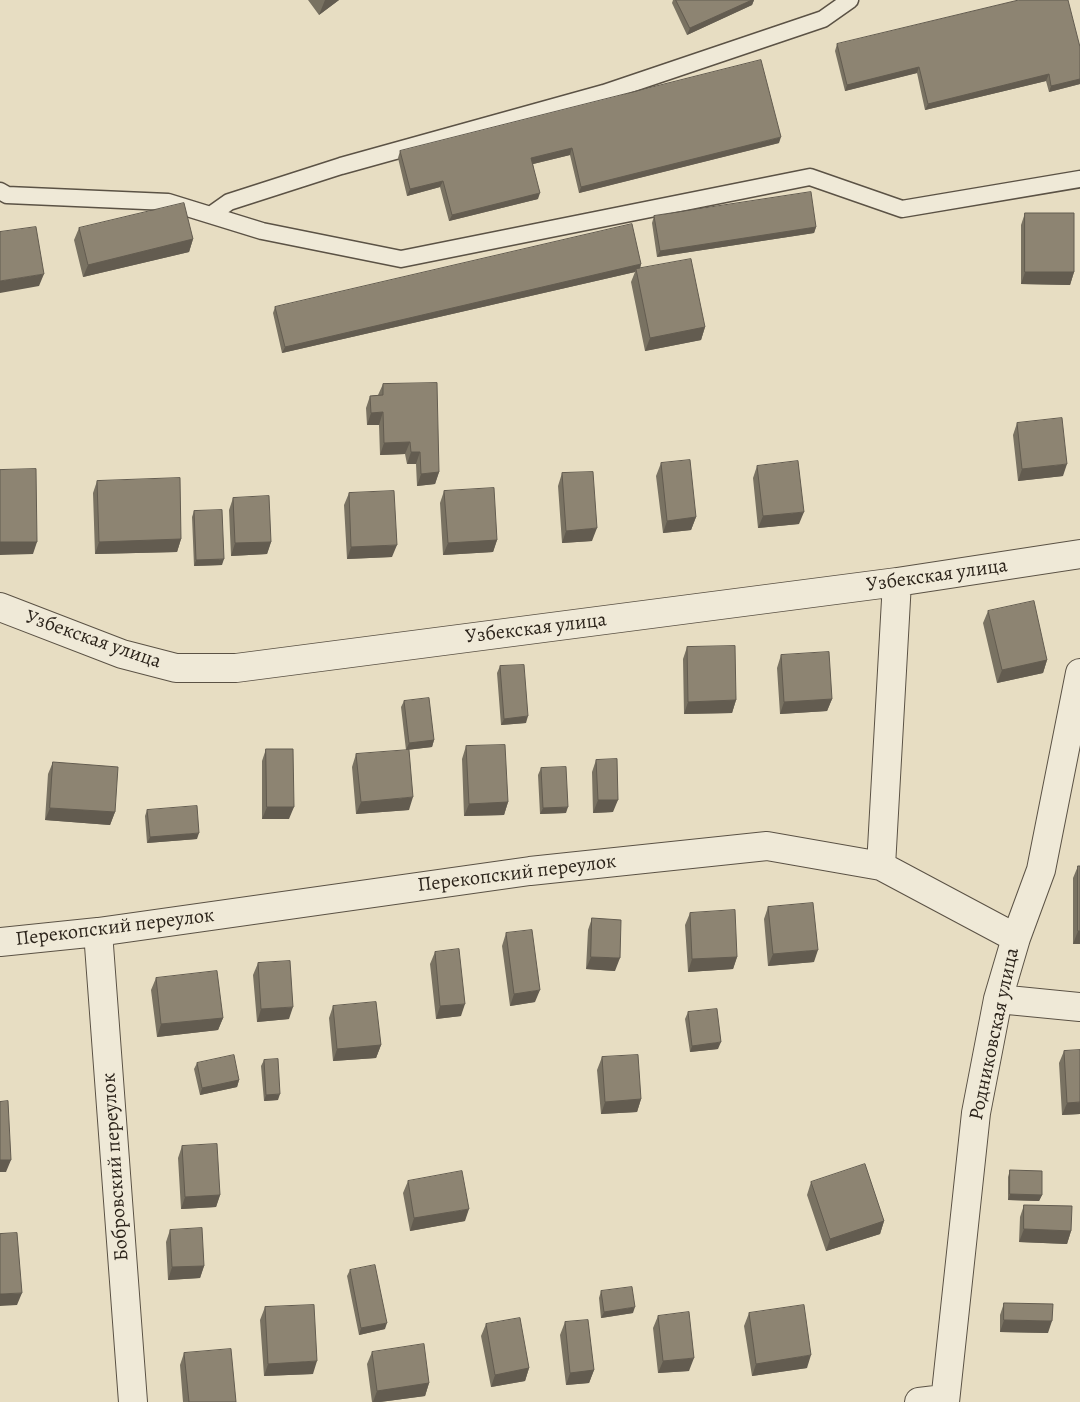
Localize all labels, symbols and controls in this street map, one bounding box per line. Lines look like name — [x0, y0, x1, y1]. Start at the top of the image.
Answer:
street label: Узбекская улица — [865, 554, 1009, 598]
street label: Узбекская улица — [22, 605, 164, 675]
street label: Узбекская улица — [464, 608, 608, 650]
street label: Перекопский переулок — [416, 850, 618, 898]
street label: Перекопский переулок — [14, 904, 216, 952]
street label: Родниковская улица — [965, 946, 1025, 1122]
street label: Бобровский переулок — [97, 1072, 135, 1262]

